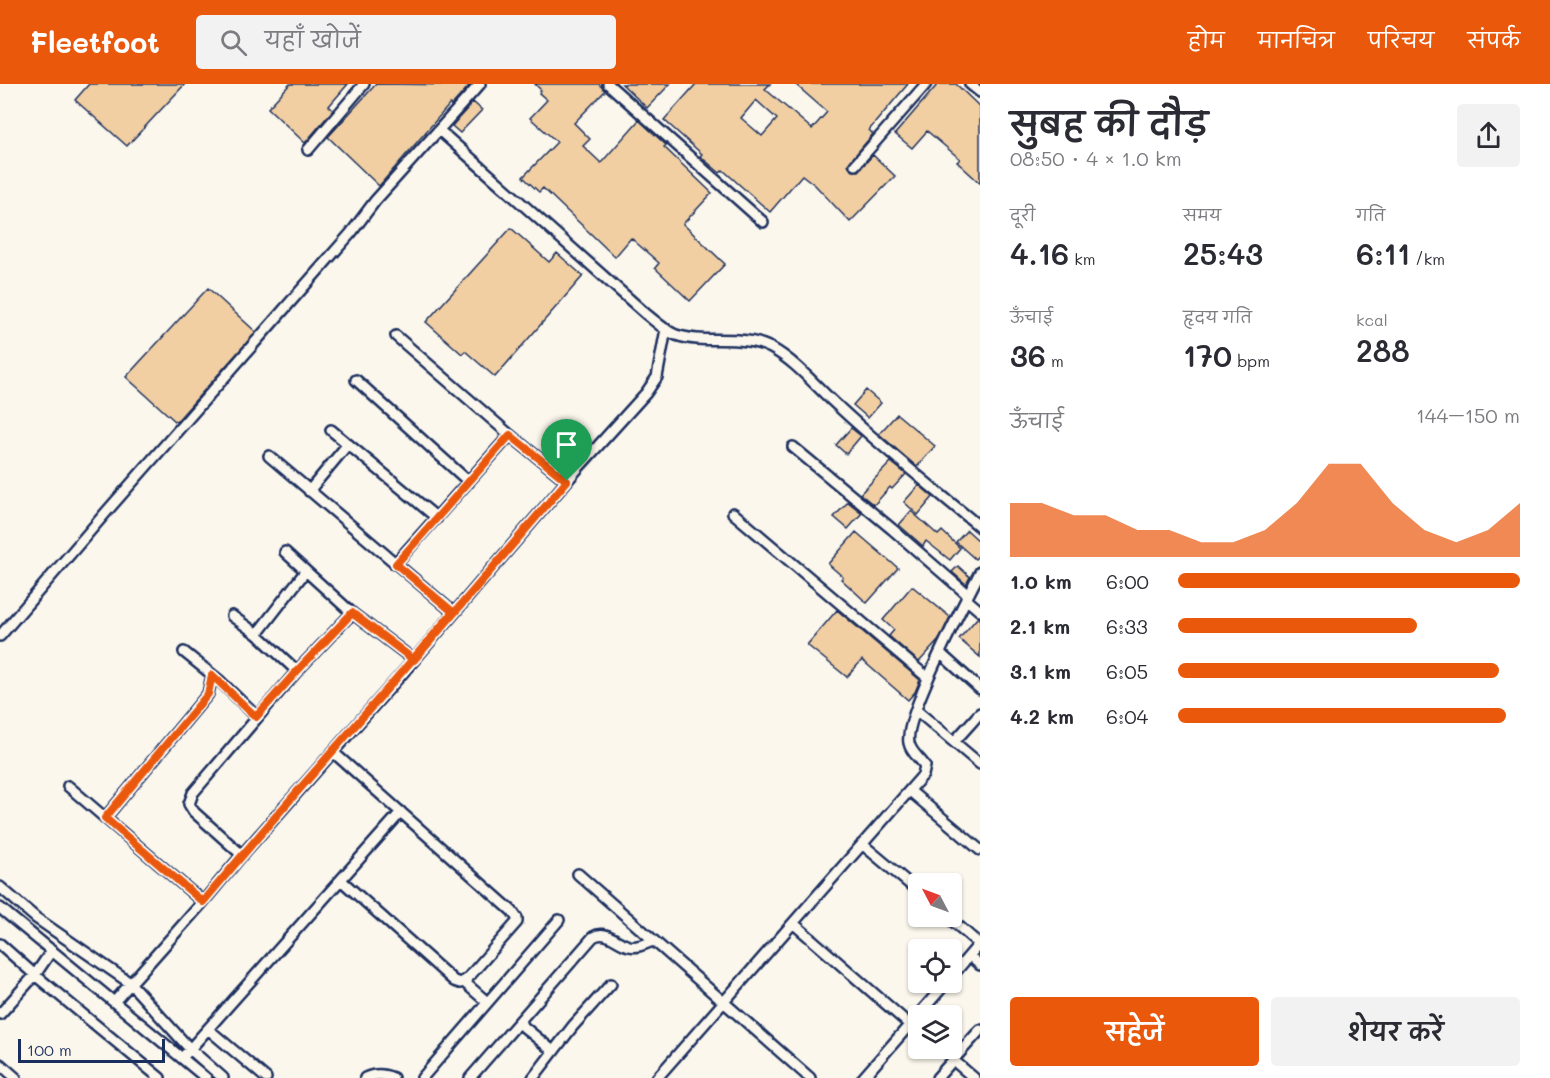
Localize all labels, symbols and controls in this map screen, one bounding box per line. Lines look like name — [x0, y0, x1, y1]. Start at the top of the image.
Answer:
search box — [196, 15, 616, 69]
text: Fleetfoot — [30, 24, 160, 60]
text: यहाँ खोजें — [265, 25, 361, 54]
icon: search — [217, 26, 250, 59]
text: होम — [1188, 26, 1225, 53]
text: मानचित्र — [1258, 26, 1335, 53]
text: परिचय — [1368, 26, 1434, 53]
text: संपर्क — [1467, 26, 1520, 53]
text: सुबह की दौड़ — [1010, 101, 1208, 144]
button: share — [1457, 104, 1520, 167]
text: 08:50 · 4 × 1.0 km — [1010, 145, 1182, 171]
text: दूरी — [1010, 204, 1035, 225]
text: समय — [1183, 204, 1221, 225]
text: गति — [1356, 204, 1385, 225]
text: 4.16 — [1010, 233, 1069, 273]
text: 25:43 — [1183, 233, 1263, 273]
text: 6:11 — [1356, 233, 1410, 273]
text: km — [1069, 248, 1096, 269]
text: /km — [1410, 248, 1445, 269]
text: ऊँचाई — [1010, 306, 1053, 327]
text: हृदय गति — [1183, 306, 1252, 327]
text: kcal — [1356, 309, 1388, 330]
text: 288 — [1356, 330, 1410, 370]
text: 36 — [1010, 335, 1046, 375]
text: 170 — [1183, 335, 1232, 375]
text: m — [1046, 350, 1064, 371]
text: bpm — [1232, 350, 1270, 371]
text: 144–150 m — [1416, 402, 1520, 428]
text: ऊँचाई — [1010, 407, 1064, 433]
pin — [541, 419, 592, 481]
icon: arrive — [550, 428, 583, 461]
text: 1.0 km — [1010, 568, 1072, 594]
text: 6:00 — [1106, 568, 1149, 594]
text: 2.1 km — [1010, 613, 1070, 639]
text: 6:33 — [1106, 613, 1148, 639]
text: 3.1 km — [1010, 658, 1071, 684]
text: 6:05 — [1106, 658, 1148, 684]
text: 4.2 km — [1010, 703, 1074, 729]
text: 6:04 — [1106, 703, 1148, 729]
north arrow — [908, 873, 962, 927]
map controls — [908, 873, 962, 1059]
button: locate — [908, 939, 962, 993]
button: सहेजें — [1010, 997, 1259, 1066]
button: शेयर करें — [1271, 997, 1520, 1066]
button: layers — [908, 1005, 962, 1059]
scale bar — [18, 1036, 165, 1064]
text: 100 m — [27, 1039, 72, 1060]

